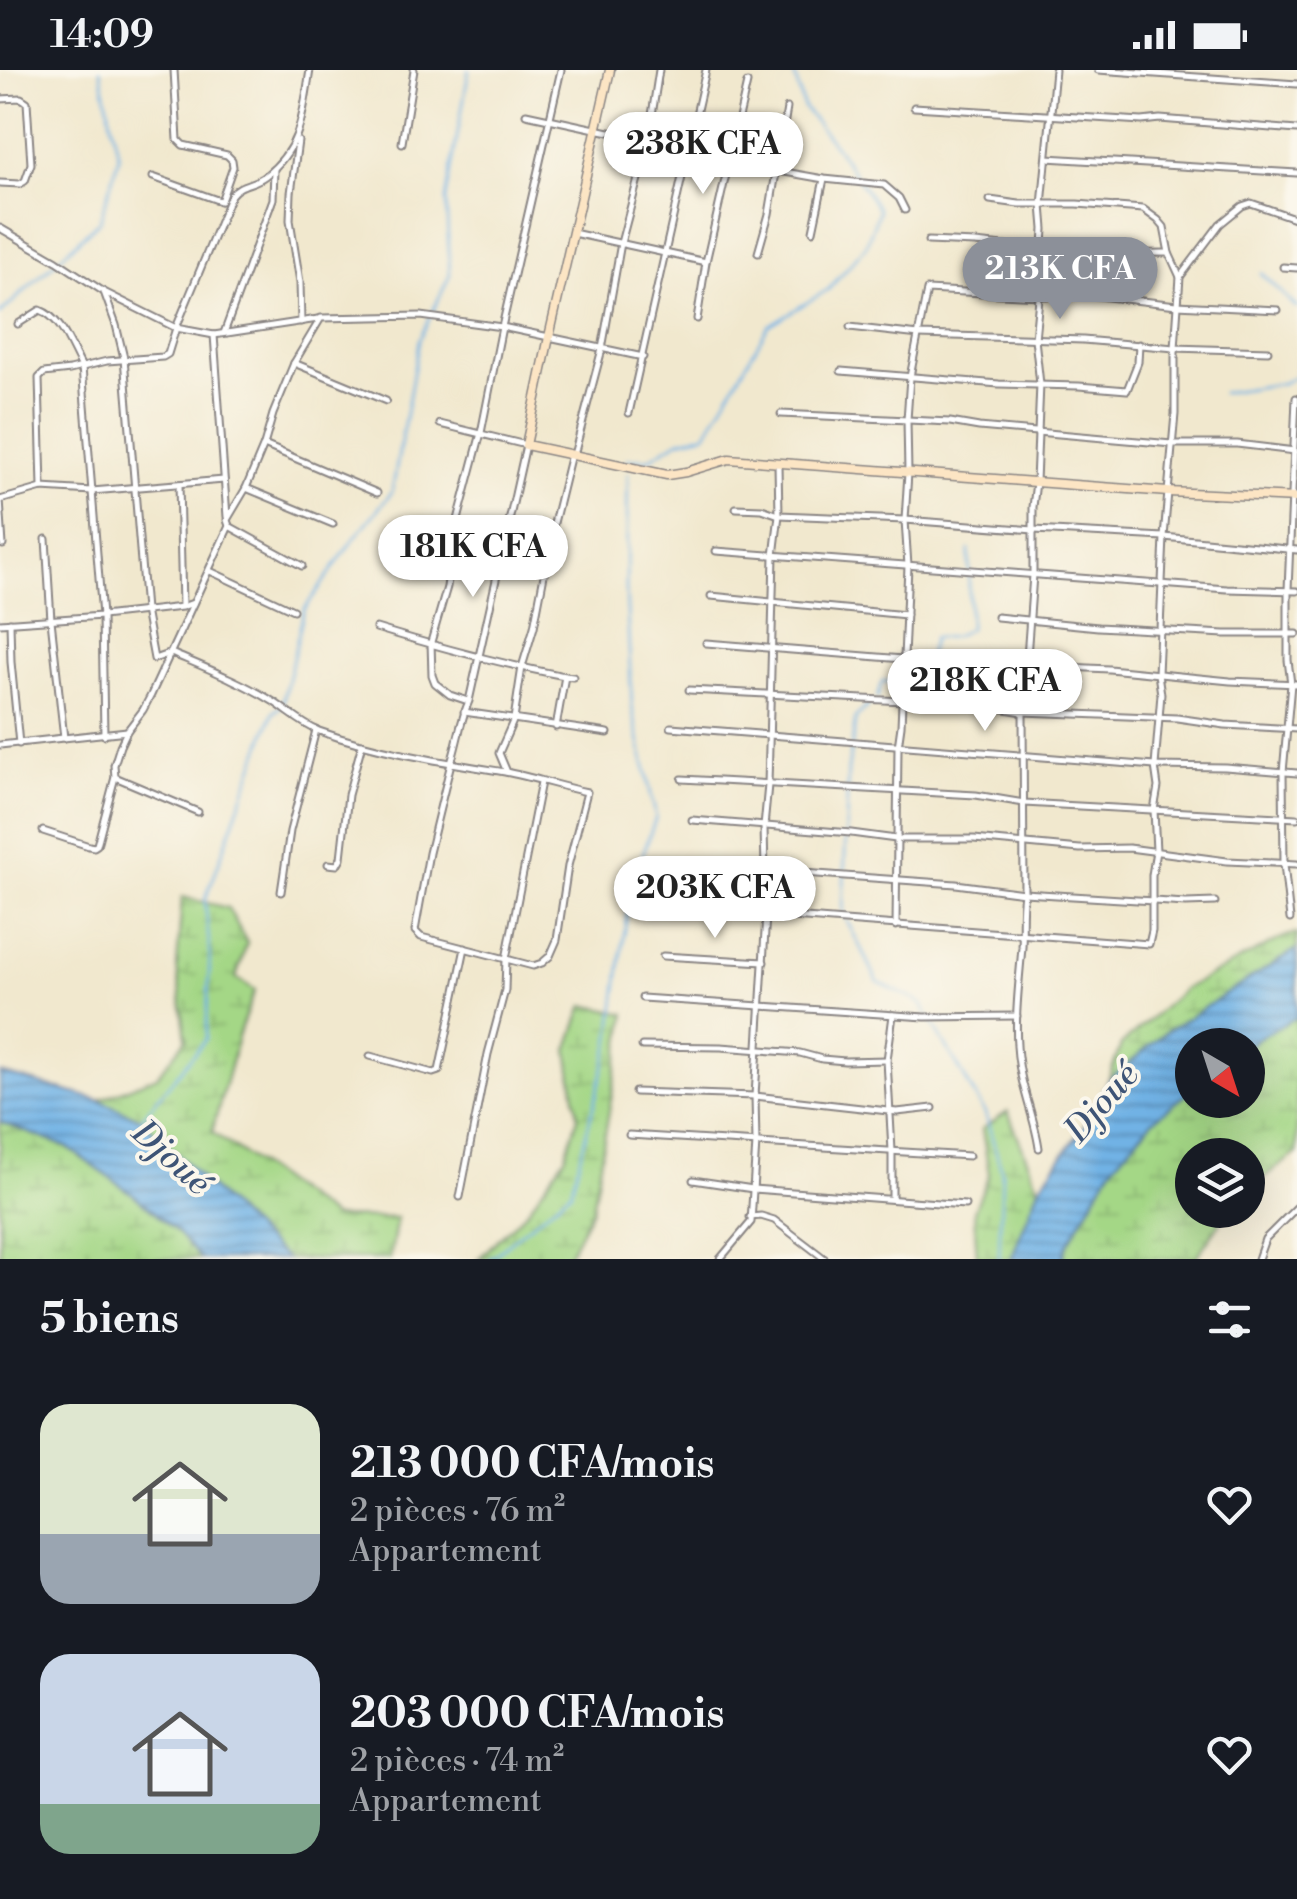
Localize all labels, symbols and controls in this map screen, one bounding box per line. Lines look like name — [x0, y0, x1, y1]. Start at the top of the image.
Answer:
text: 14:09 — [50, 12, 154, 59]
pin: 238K CFA — [600, 112, 806, 197]
text: 238K CFA — [625, 124, 781, 164]
pin: 213K CFA — [957, 237, 1163, 322]
text: 213K CFA — [985, 249, 1135, 289]
pin: 181K CFA — [370, 515, 576, 600]
text: 181K CFA — [400, 527, 546, 567]
pin: 218K CFA — [882, 649, 1088, 734]
text: 218K CFA — [909, 661, 1061, 701]
pin: 203K CFA — [612, 856, 818, 941]
text: 203K CFA — [636, 868, 794, 908]
north arrow — [1175, 1028, 1265, 1118]
map controls — [1175, 1028, 1265, 1228]
water label: Djoué — [1055, 1052, 1150, 1152]
water label: Djoué — [122, 1111, 221, 1206]
button: layers — [1175, 1138, 1265, 1228]
icon: filters — [1202, 1292, 1257, 1347]
text: 5 biens — [40, 1293, 179, 1346]
text: 213 000 CFA/mois — [350, 1438, 715, 1491]
icon: home — [120, 1444, 240, 1564]
icon: heart — [1202, 1477, 1257, 1532]
text: 2 pièces · 76 m² — [350, 1491, 565, 1531]
text: Appartement — [350, 1531, 542, 1571]
text: 203 000 CFA/mois — [350, 1688, 724, 1741]
icon: home — [120, 1694, 240, 1814]
icon: heart — [1202, 1727, 1257, 1782]
text: 2 pièces · 74 m² — [350, 1741, 564, 1781]
text: Appartement — [350, 1781, 542, 1821]

